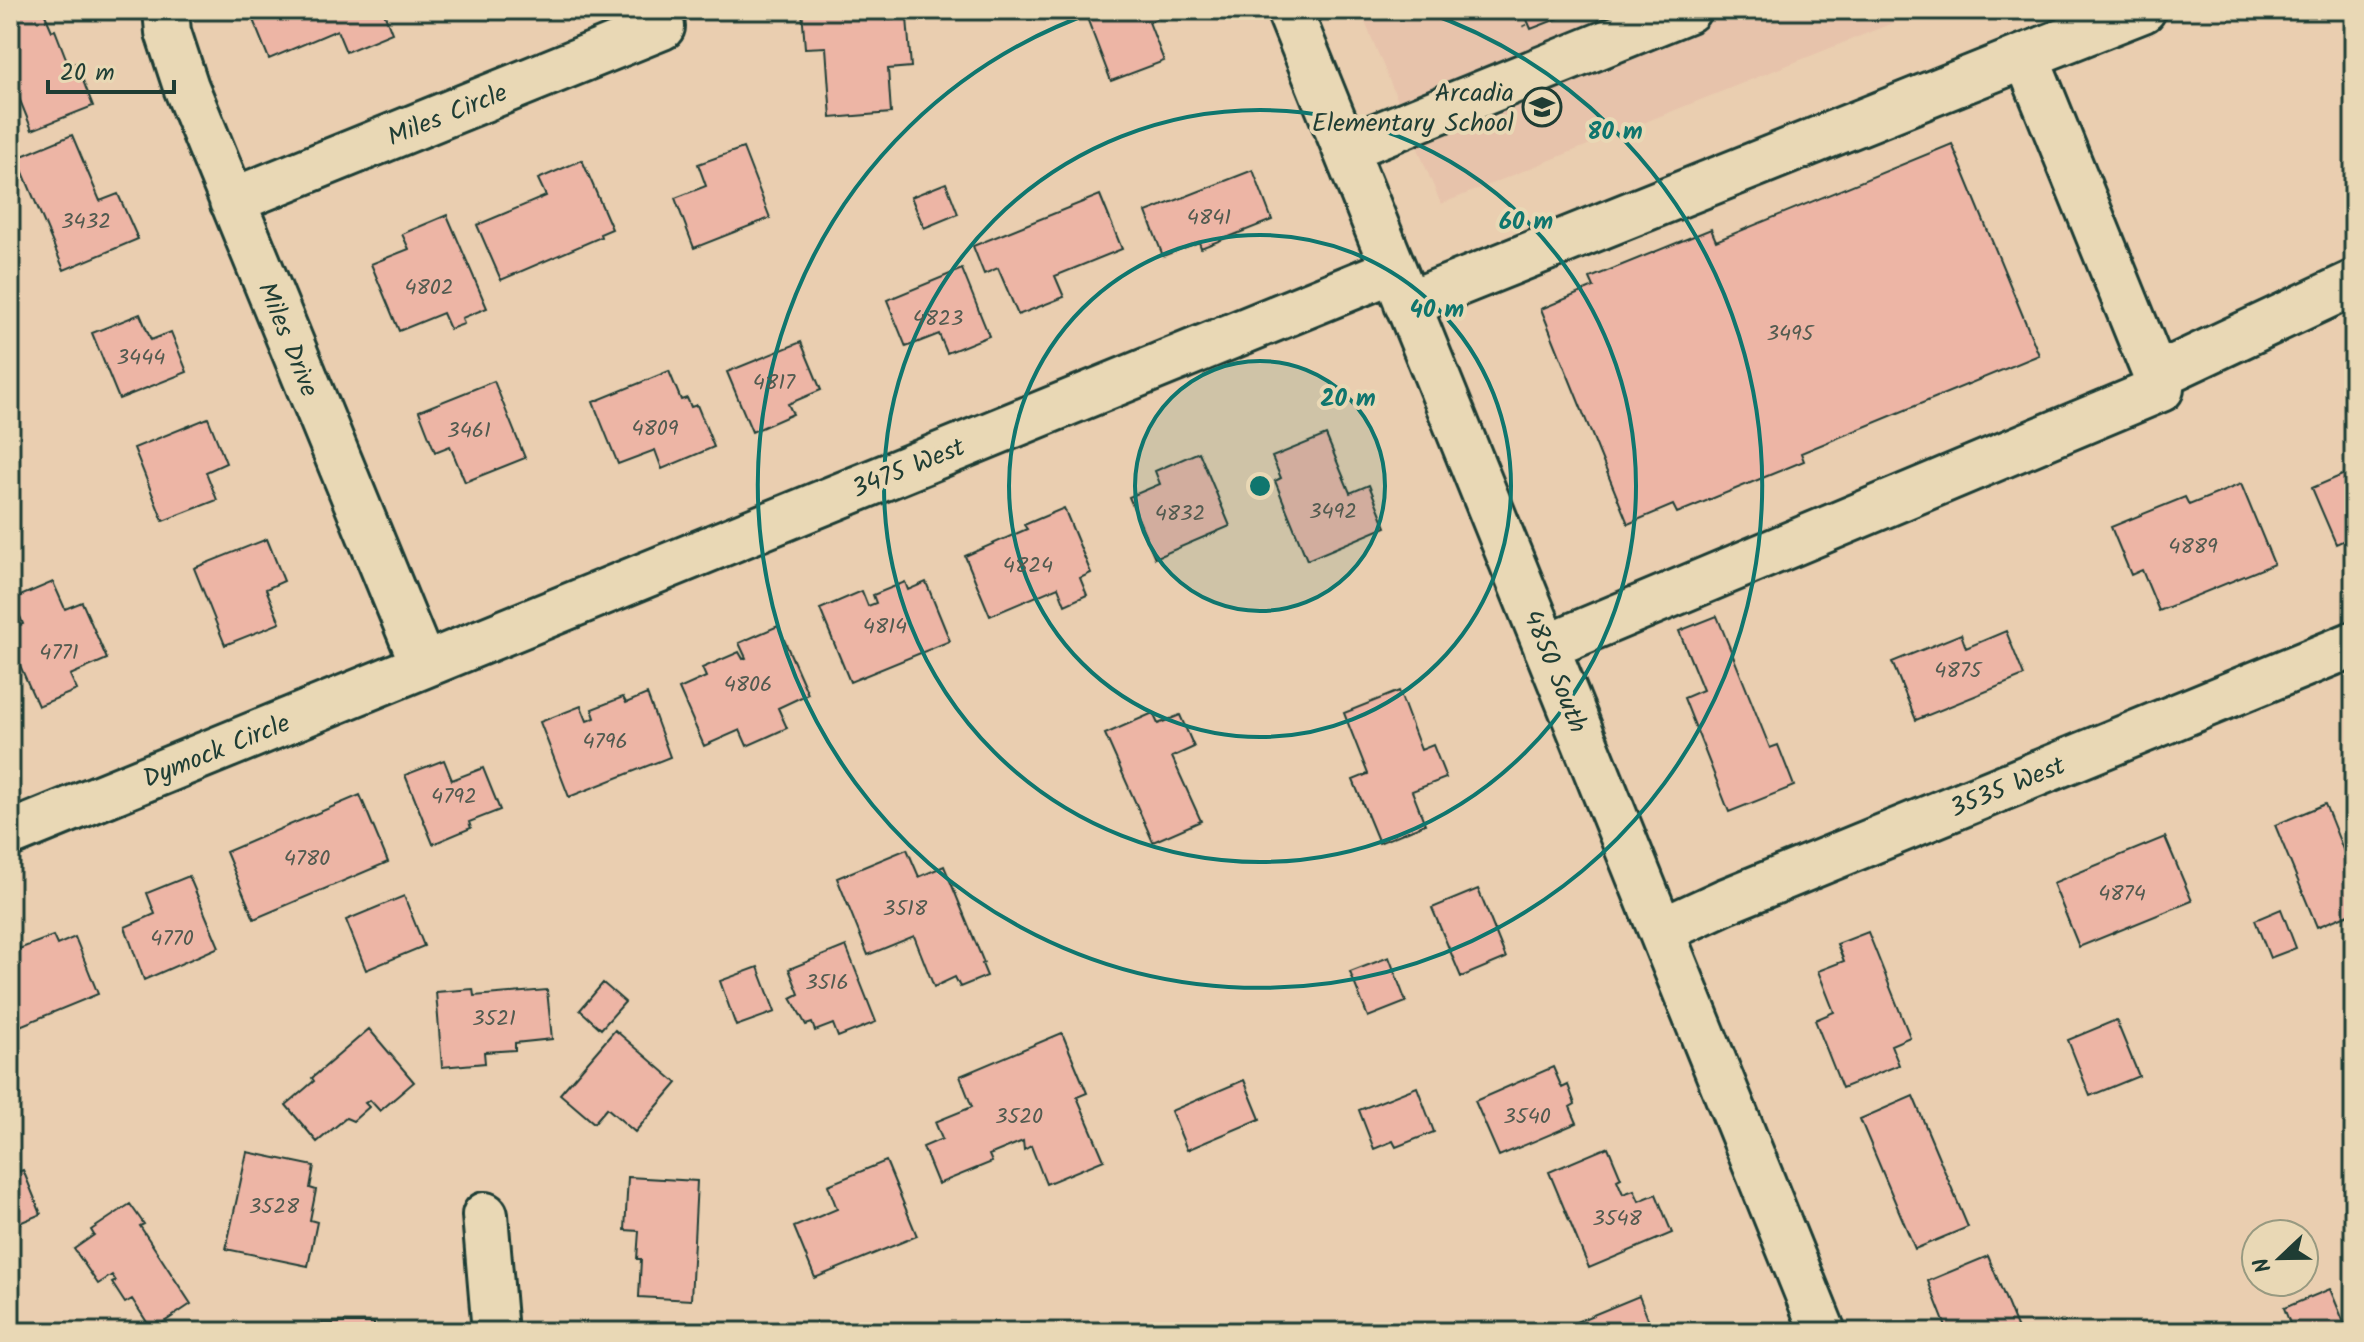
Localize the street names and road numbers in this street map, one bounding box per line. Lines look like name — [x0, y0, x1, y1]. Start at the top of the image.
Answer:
street label: Miles Circle — [381, 73, 514, 159]
street label: Miles Drive — [245, 276, 329, 404]
street label: 3475 West — [846, 427, 973, 511]
street label: 4850 South — [1510, 604, 1598, 740]
street label: Dymock Circle — [137, 703, 297, 800]
street label: 3535 West — [1944, 745, 2073, 830]

